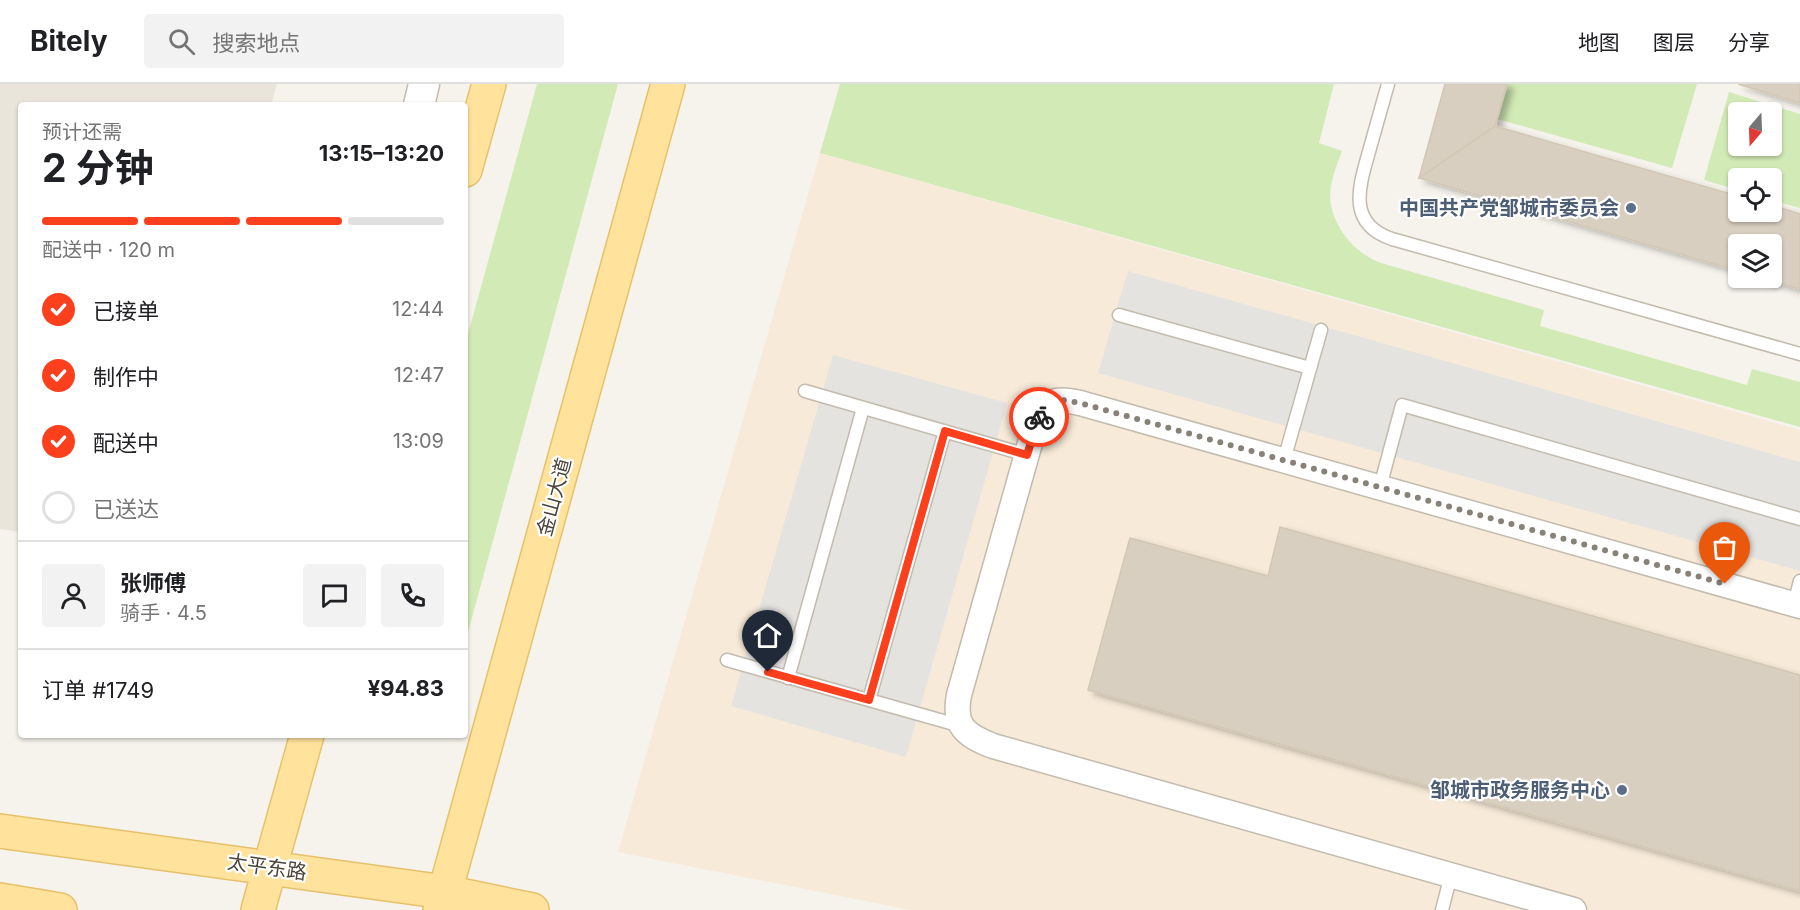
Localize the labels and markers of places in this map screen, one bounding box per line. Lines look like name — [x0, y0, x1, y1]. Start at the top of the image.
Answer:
place label: 中国共产党邹城市委员会 — [1399, 196, 1619, 220]
marker: 中国共产党邹城市委员会 — [1624, 201, 1638, 215]
pin — [1699, 522, 1750, 584]
pin — [742, 610, 793, 672]
place label: 邹城市政务服务中心 — [1430, 778, 1610, 802]
marker: 邹城市政务服务中心 — [1615, 783, 1629, 797]

